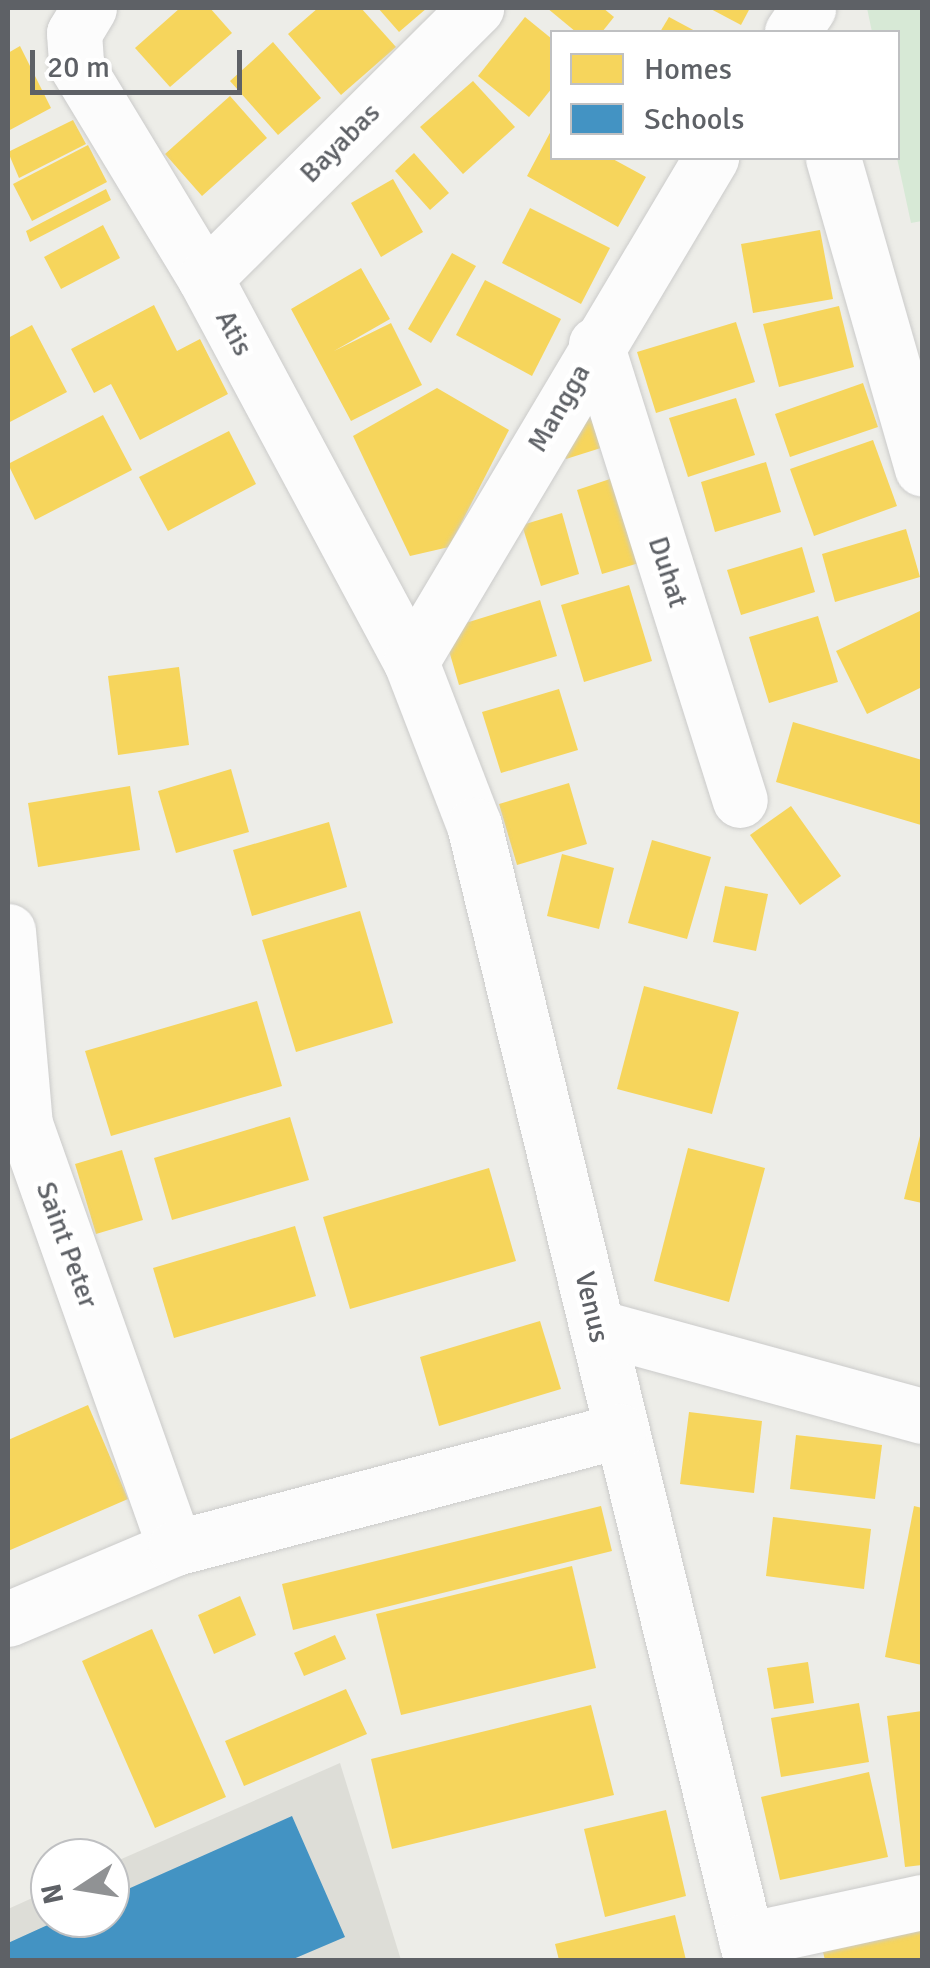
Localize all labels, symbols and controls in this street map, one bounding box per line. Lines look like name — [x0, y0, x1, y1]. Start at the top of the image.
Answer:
scale bar — [35, 30, 248, 92]
legend — [550, 30, 900, 160]
text: 20 m — [47, 49, 110, 86]
text: Homes — [644, 51, 732, 88]
street label: Bayabas — [293, 96, 387, 190]
text: Schools — [644, 101, 744, 138]
street label: Atis — [208, 305, 260, 361]
street label: Mangga — [520, 358, 598, 458]
street label: Duhat — [641, 532, 695, 612]
street label: Saint Peter — [29, 1177, 105, 1313]
street label: Venus — [568, 1268, 616, 1346]
north arrow — [30, 1838, 130, 1938]
text: N — [34, 1881, 71, 1907]

